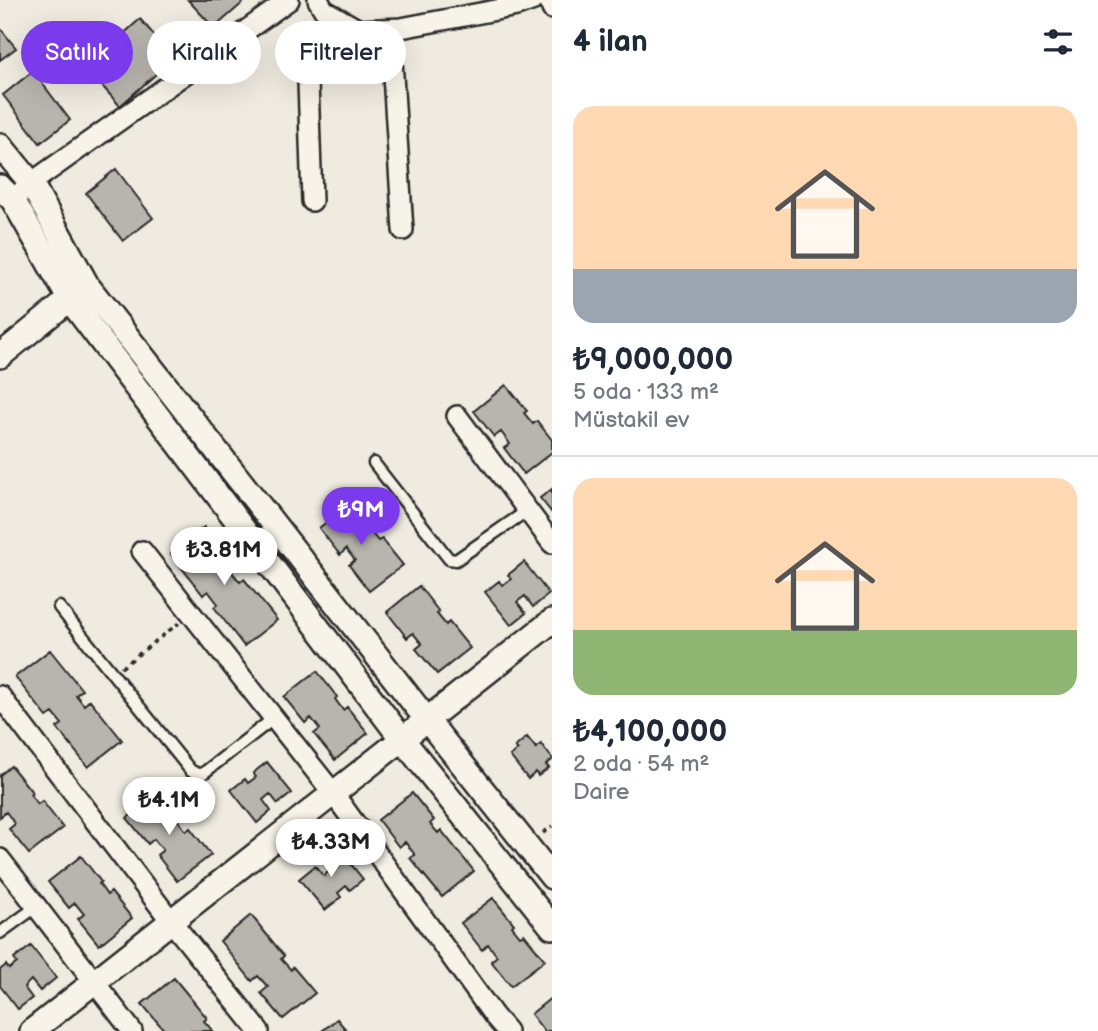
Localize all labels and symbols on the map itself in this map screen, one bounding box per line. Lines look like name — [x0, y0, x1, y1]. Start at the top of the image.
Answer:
pin: ₺9M — [327, 488, 395, 547]
pin: ₺3.81M — [167, 528, 281, 587]
pin: ₺4.1M — [120, 778, 218, 837]
pin: ₺4.33M — [274, 820, 388, 879]

